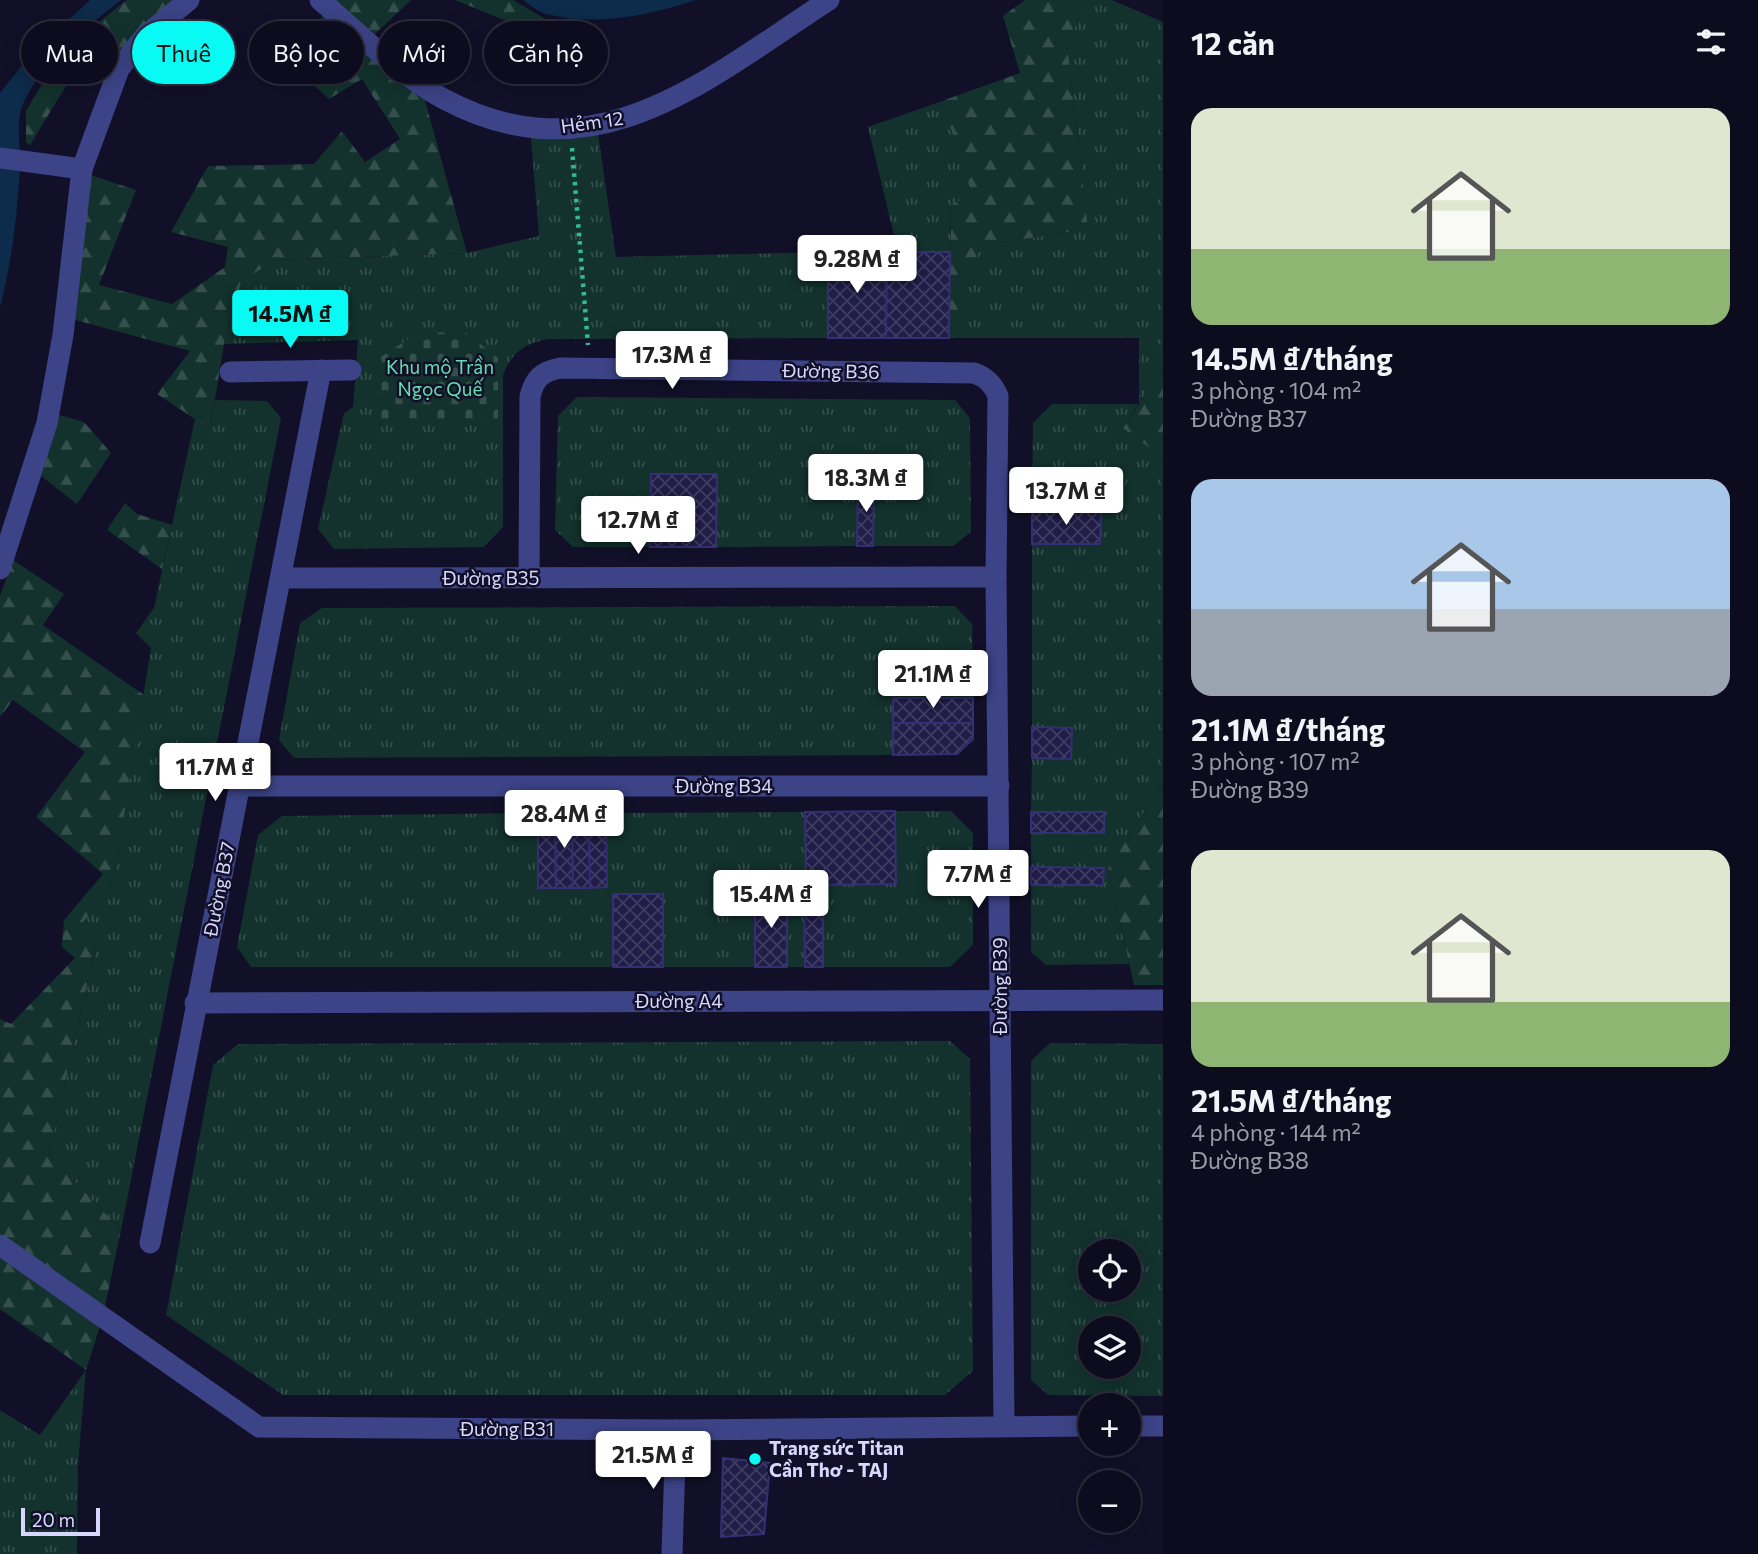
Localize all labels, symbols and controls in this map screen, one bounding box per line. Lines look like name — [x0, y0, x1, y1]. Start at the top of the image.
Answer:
chip: Mua — [21, 21, 118, 84]
chip: Thuê — [132, 21, 235, 84]
chip: Bộ lọc — [249, 21, 364, 84]
chip: Mới — [378, 21, 470, 84]
chip: Căn hộ — [484, 21, 608, 84]
icon: filters — [1692, 23, 1730, 61]
text: 12 căn — [1191, 24, 1275, 61]
street label: Hẻm 12 — [559, 106, 625, 137]
icon: home — [1398, 153, 1524, 279]
pin: 9.28M ₫ — [792, 236, 922, 295]
text: 9.28M ₫ — [814, 244, 900, 272]
pin: 14.5M ₫ — [225, 290, 355, 350]
text: 14.5M ₫ — [248, 299, 332, 327]
pin: 17.3M ₫ — [607, 332, 737, 391]
text: 14.5M ₫/tháng — [1191, 339, 1393, 376]
text: 17.3M ₫ — [632, 340, 712, 368]
park label: Khu mộ Trần Ngọc Quế — [386, 355, 494, 400]
street label: Đường B36 — [781, 358, 880, 383]
text: 3 phòng · 104 m² — [1191, 376, 1361, 404]
text: Đường B37 — [1191, 404, 1307, 432]
pin: 18.3M ₫ — [801, 454, 931, 514]
text: 18.3M ₫ — [824, 463, 908, 491]
pin: 13.7M ₫ — [1001, 468, 1131, 527]
text: 13.7M ₫ — [1025, 476, 1107, 504]
pin: 12.7M ₫ — [573, 496, 703, 556]
text: 12.7M ₫ — [597, 505, 679, 533]
icon: home — [1398, 524, 1524, 650]
street label: Đường B35 — [442, 566, 539, 589]
pin: 21.1M ₫ — [868, 650, 998, 710]
text: 21.1M ₫ — [894, 659, 972, 687]
text: 21.1M ₫/tháng — [1191, 710, 1385, 747]
pin: 11.7M ₫ — [150, 744, 280, 803]
text: 3 phòng · 107 m² — [1191, 747, 1360, 775]
text: 11.7M ₫ — [176, 752, 255, 780]
street label: Đường B34 — [674, 774, 773, 797]
text: Đường B39 — [1191, 775, 1309, 803]
pin: 28.4M ₫ — [499, 790, 629, 850]
text: 28.4M ₫ — [521, 799, 607, 827]
street label: Đường B37 — [198, 840, 239, 939]
pin: 7.7M ₫ — [921, 850, 1035, 910]
text: 7.7M ₫ — [943, 859, 1013, 887]
pin: 15.4M ₫ — [706, 870, 836, 930]
text: 15.4M ₫ — [729, 879, 813, 907]
icon: home — [1398, 895, 1524, 1021]
street label: Đường B39 — [988, 937, 1011, 1036]
street label: Đường A4 — [634, 989, 723, 1012]
text: 21.5M ₫/tháng — [1191, 1081, 1392, 1118]
text: 4 phòng · 144 m² — [1191, 1118, 1361, 1146]
text: Đường B38 — [1191, 1146, 1309, 1174]
map controls — [1078, 1239, 1141, 1533]
button: locate — [1078, 1239, 1141, 1302]
button: layers — [1078, 1316, 1141, 1379]
button: + — [1078, 1393, 1141, 1456]
street label: Đường B31 — [459, 1417, 554, 1440]
pin: 21.5M ₫ — [588, 1432, 718, 1491]
place label: Trang sức Titan Cần Thơ - TAJ — [769, 1436, 904, 1481]
text: 21.5M ₫ — [612, 1440, 694, 1468]
marker: Trang sức Titan Cần Thơ - TAJ — [747, 1451, 763, 1467]
button: − — [1078, 1470, 1141, 1533]
scale bar — [21, 1505, 100, 1537]
text: 20 m — [32, 1508, 75, 1531]

